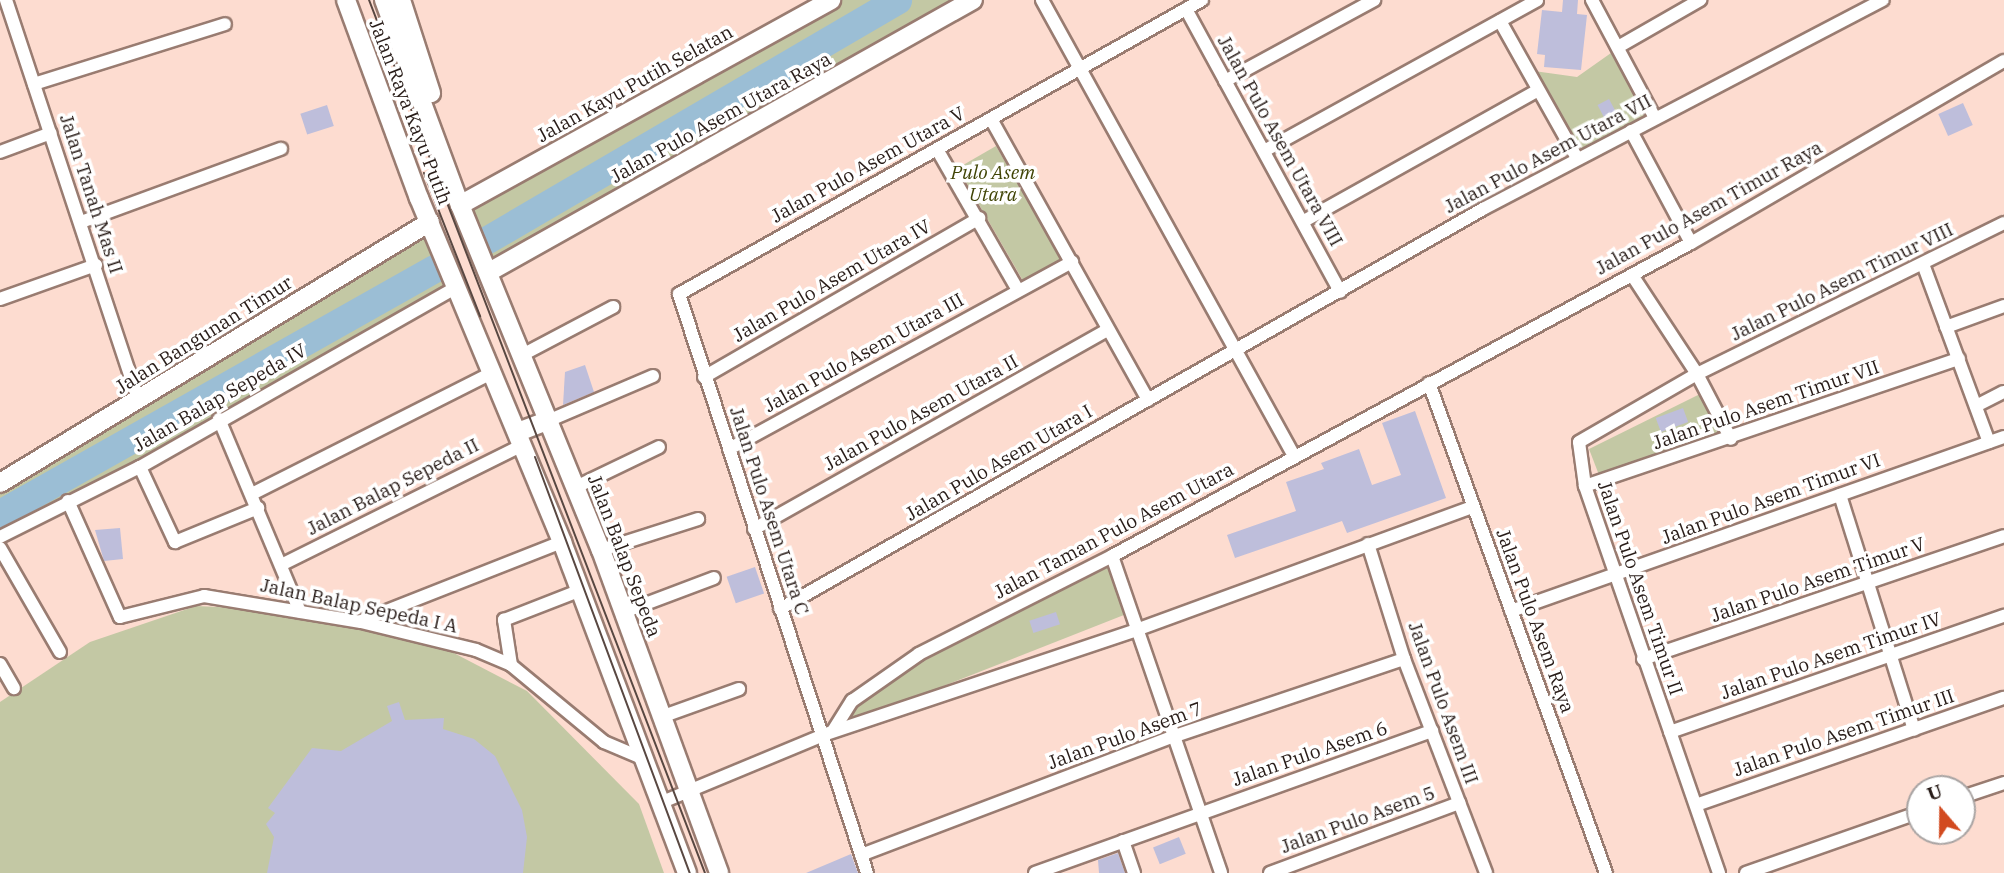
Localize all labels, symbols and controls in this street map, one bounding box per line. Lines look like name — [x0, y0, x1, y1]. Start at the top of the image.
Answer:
street label: Jalan Raya Kayu Putih — [364, 16, 456, 208]
street label: Jalan Kayu Putih Selatan — [533, 21, 737, 147]
street label: Jalan Pulo Asem Utara VIII — [1212, 32, 1348, 250]
street label: Jalan Pulo Asem Utara Raya — [607, 48, 835, 188]
street label: Jalan Pulo Asem Utara VII — [1441, 90, 1655, 218]
street label: Jalan Pulo Asem Utara V — [767, 102, 969, 228]
street label: Jalan Tanah Mas II — [54, 111, 128, 277]
street label: Jalan Pulo Asem Timur Raya — [1592, 136, 1826, 280]
park label: Pulo Asem Utara — [951, 162, 1035, 206]
street label: Jalan Pulo Asem Utara IV — [729, 215, 935, 347]
street label: Jalan Pulo Asem Timur VIII — [1727, 218, 1957, 346]
street label: Jalan Bangunan Timur — [111, 271, 297, 399]
street label: Jalan Pulo Asem Utara III — [760, 288, 968, 418]
street label: Jalan Balap Sepeda IV — [129, 339, 311, 457]
street label: Jalan Pulo Asem Utara II — [820, 350, 1022, 476]
street label: Jalan Pulo Asem Timur VII — [1650, 355, 1882, 455]
street label: Jalan Pulo Asem Utara I — [902, 400, 1096, 526]
street label: Jalan Pulo Asem Utara C — [725, 404, 813, 618]
street label: Jalan Balap Sepeda II — [303, 434, 483, 540]
street label: Jalan Pulo Asem Timur VI — [1658, 449, 1884, 549]
street label: Jalan Taman Pulo Asem Utara — [990, 458, 1238, 604]
street label: Jalan Balap Sepeda — [582, 471, 666, 641]
street label: Jalan Pulo Asem Timur II — [1593, 478, 1687, 698]
street label: Jalan Pulo Asem Raya — [1491, 526, 1579, 716]
street label: Jalan Pulo Asem Timur V — [1708, 533, 1928, 627]
street label: Jalan Balap Sepeda I A — [258, 574, 460, 638]
street label: Jalan Pulo Asem Timur IV — [1718, 608, 1944, 704]
street label: Jalan Pulo Asem III — [1403, 619, 1483, 787]
street label: Jalan Pulo Asem Timur III — [1731, 684, 1957, 782]
street label: Jalan Pulo Asem 7 — [1045, 698, 1205, 774]
street label: Jalan Pulo Asem 6 — [1229, 717, 1391, 791]
north arrow — [1906, 775, 1976, 845]
text: U — [1924, 778, 1945, 806]
street label: Jalan Pulo Asem 5 — [1278, 782, 1438, 858]

